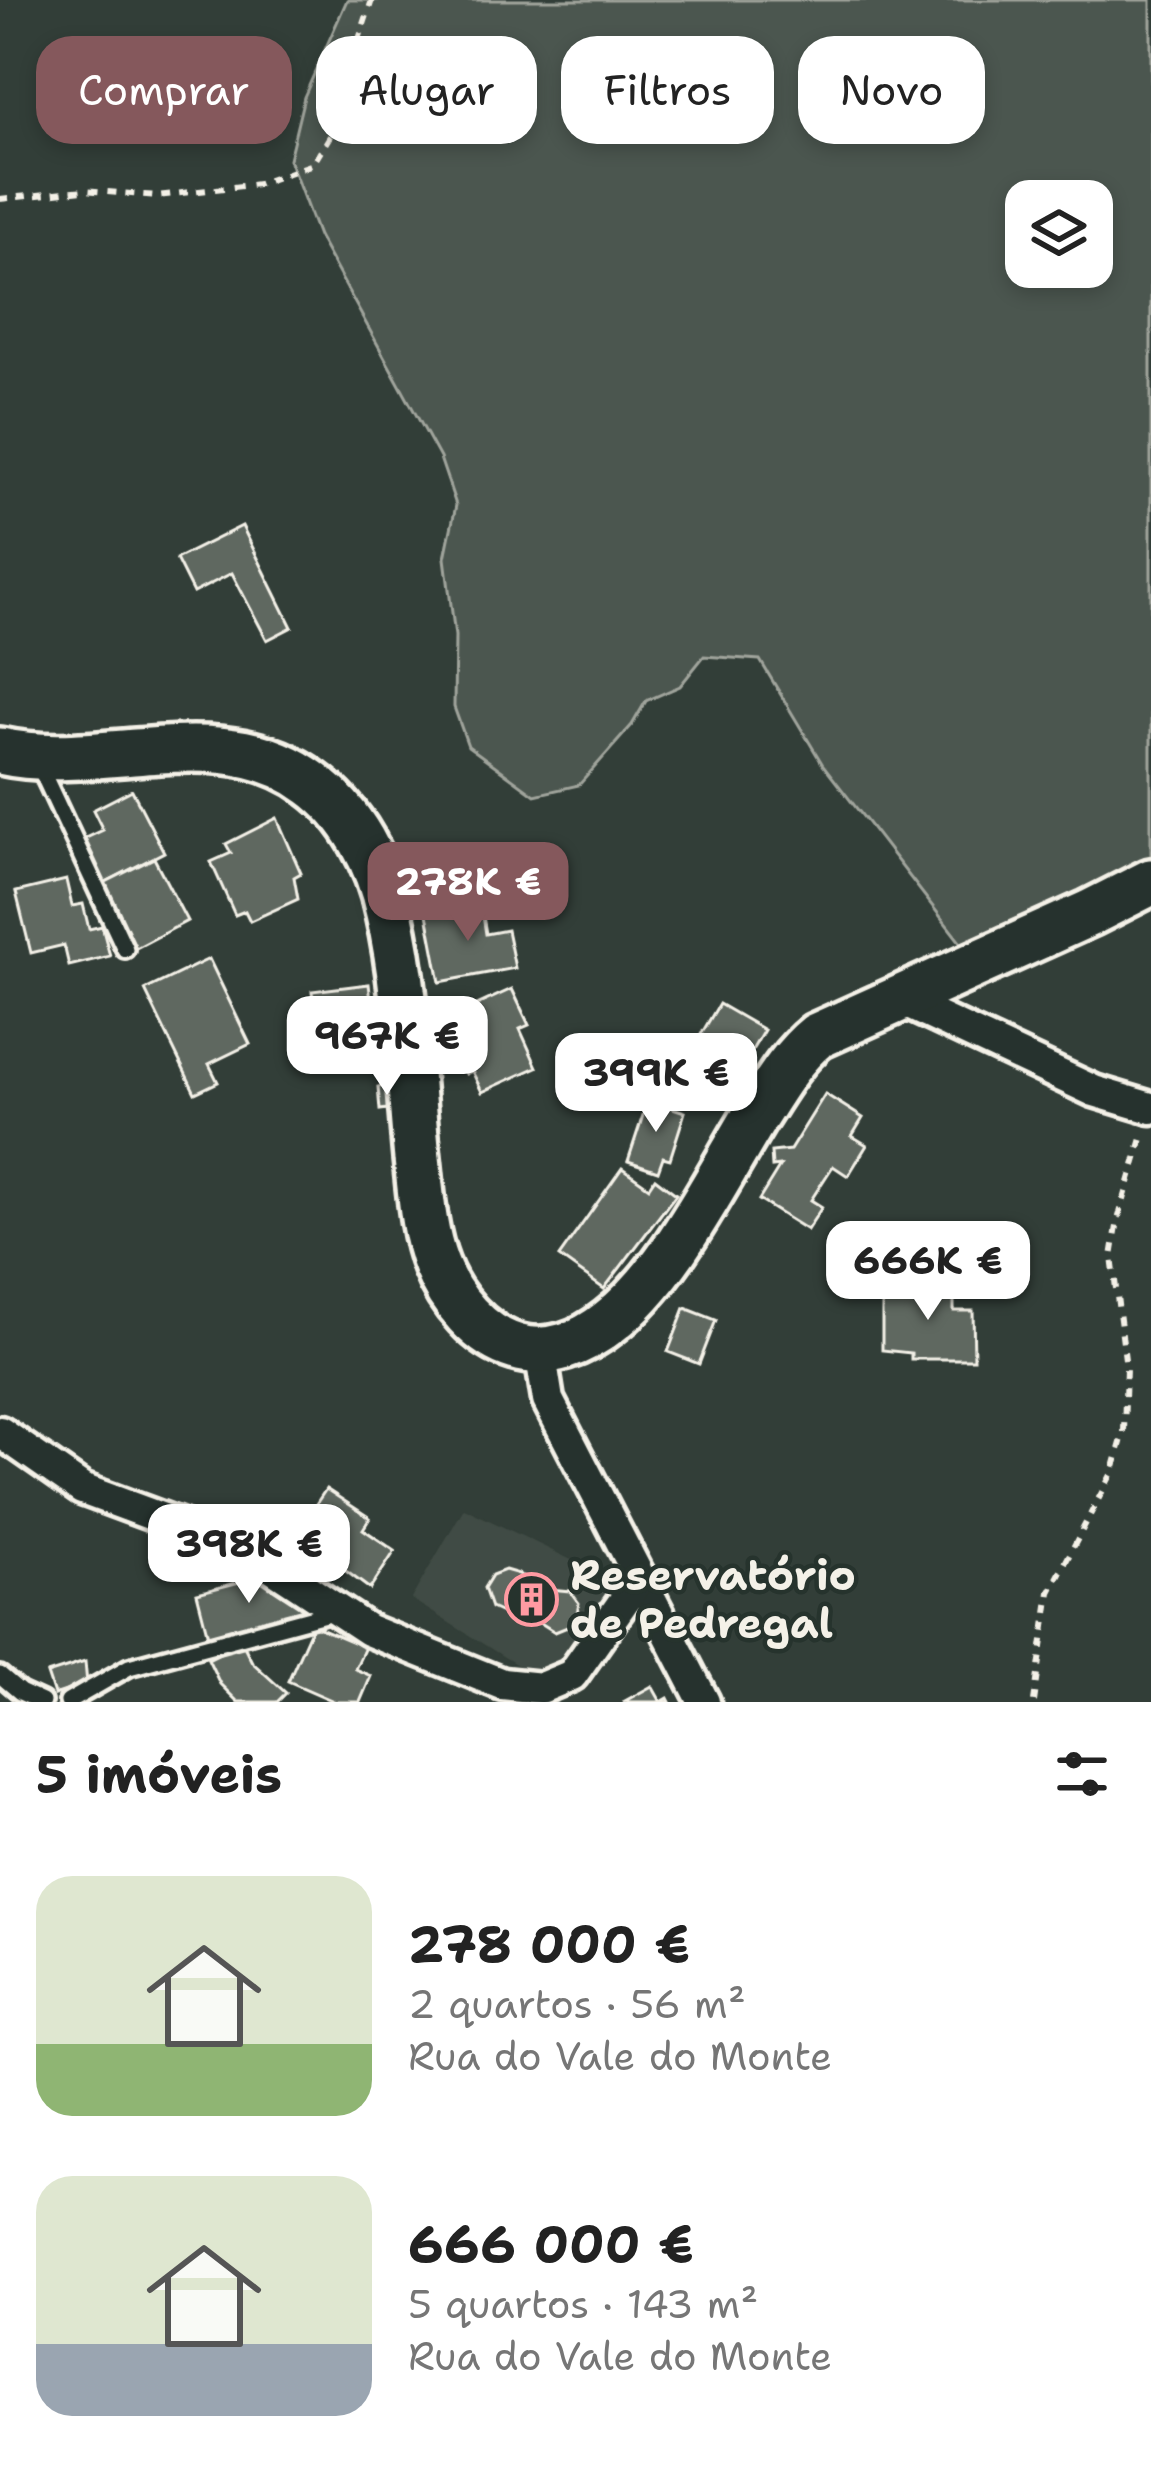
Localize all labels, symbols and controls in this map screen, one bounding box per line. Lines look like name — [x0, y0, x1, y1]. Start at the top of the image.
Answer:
chip: Comprar — [36, 36, 292, 144]
chip: Alugar — [316, 36, 537, 144]
chip: Filtros — [561, 36, 774, 144]
chip: Novo — [798, 36, 985, 144]
map controls — [1005, 180, 1113, 288]
button: layers — [1005, 180, 1113, 288]
pin: 278K € — [370, 842, 566, 944]
text: 278K € — [395, 855, 541, 907]
pin: 967K € — [289, 996, 485, 1098]
text: 967K € — [314, 1009, 460, 1061]
pin: 399K € — [558, 1033, 754, 1135]
text: 399K € — [582, 1046, 730, 1098]
pin: 666K € — [830, 1221, 1026, 1323]
text: 666K € — [853, 1234, 1003, 1286]
pin: 398K € — [151, 1504, 347, 1606]
text: 398K € — [175, 1517, 323, 1569]
place label: Reservatório de Pedregal — [570, 1547, 856, 1651]
building icon: Reservatório de Pedregal — [503, 1571, 559, 1627]
text: 5 imóveis — [36, 1740, 282, 1808]
icon: filters — [1049, 1741, 1115, 1807]
text: 278 000 € — [408, 1910, 690, 1978]
icon: home — [132, 1924, 276, 2068]
text: 2 quartos · 56 m² — [408, 1978, 746, 2030]
text: Rua do Vale do Monte — [408, 2030, 832, 2082]
text: 666 000 € — [408, 2210, 694, 2278]
icon: home — [132, 2224, 276, 2368]
text: 5 quartos · 143 m² — [408, 2278, 758, 2330]
text: Rua do Vale do Monte — [408, 2330, 832, 2382]

